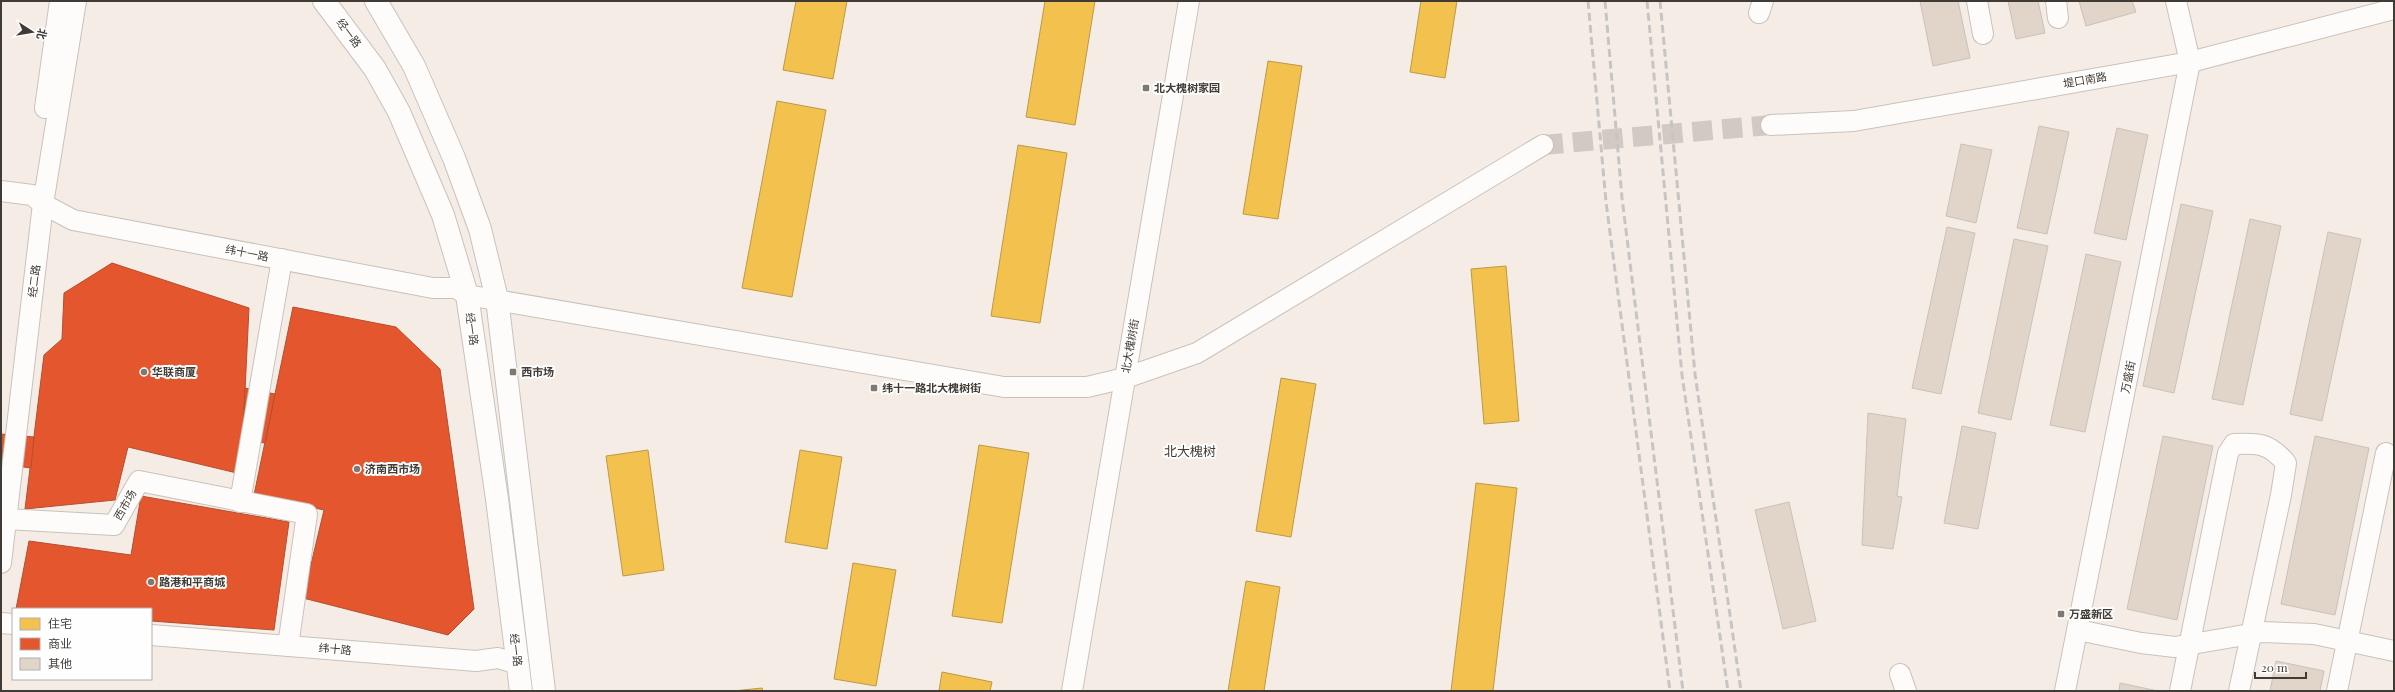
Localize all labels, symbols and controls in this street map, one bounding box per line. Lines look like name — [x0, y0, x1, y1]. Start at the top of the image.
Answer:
north arrow — [12, 12, 52, 52]
street label: 经一路 — [333, 15, 365, 50]
text: 北 — [34, 27, 51, 41]
street label: 堤口南路 — [2062, 68, 2108, 91]
place label: 北大槐树家园 — [1154, 80, 1220, 95]
marker: 北大槐树家园 — [1141, 83, 1151, 93]
street label: 纬十一路 — [224, 241, 270, 264]
street label: 经二路 — [24, 264, 43, 298]
street label: 经一路 — [463, 312, 482, 346]
street label: 北大槐树街 — [1117, 318, 1142, 374]
street label: 万盛街 — [2117, 359, 2138, 395]
place label: 华联商厦 — [152, 364, 196, 379]
place label: 西市场 — [521, 364, 554, 379]
marker: 华联商厦 — [139, 367, 149, 377]
marker: 西市场 — [508, 367, 518, 377]
place label: 纬十一路北大槐树街 — [882, 380, 981, 395]
marker: 纬十一路北大槐树街 — [869, 383, 879, 393]
district label: 北大槐树 — [1164, 442, 1216, 459]
place label: 济南西市场 — [365, 461, 420, 476]
marker: 济南西市场 — [352, 464, 362, 474]
street label: 西市场 — [110, 487, 139, 523]
place label: 路港和平商城 — [159, 574, 226, 589]
marker: 路港和平商城 — [146, 577, 156, 587]
place label: 万盛新区 — [2069, 606, 2113, 621]
legend — [12, 608, 152, 680]
marker: 万盛新区 — [2056, 609, 2066, 619]
text: 住宅 — [48, 615, 72, 631]
street label: 经一路 — [507, 633, 526, 667]
text: 商业 — [48, 635, 72, 651]
street label: 纬十路 — [318, 640, 352, 657]
scale bar — [2255, 654, 2306, 680]
text: 其他 — [48, 655, 72, 671]
text: 20 m — [2261, 659, 2288, 675]

